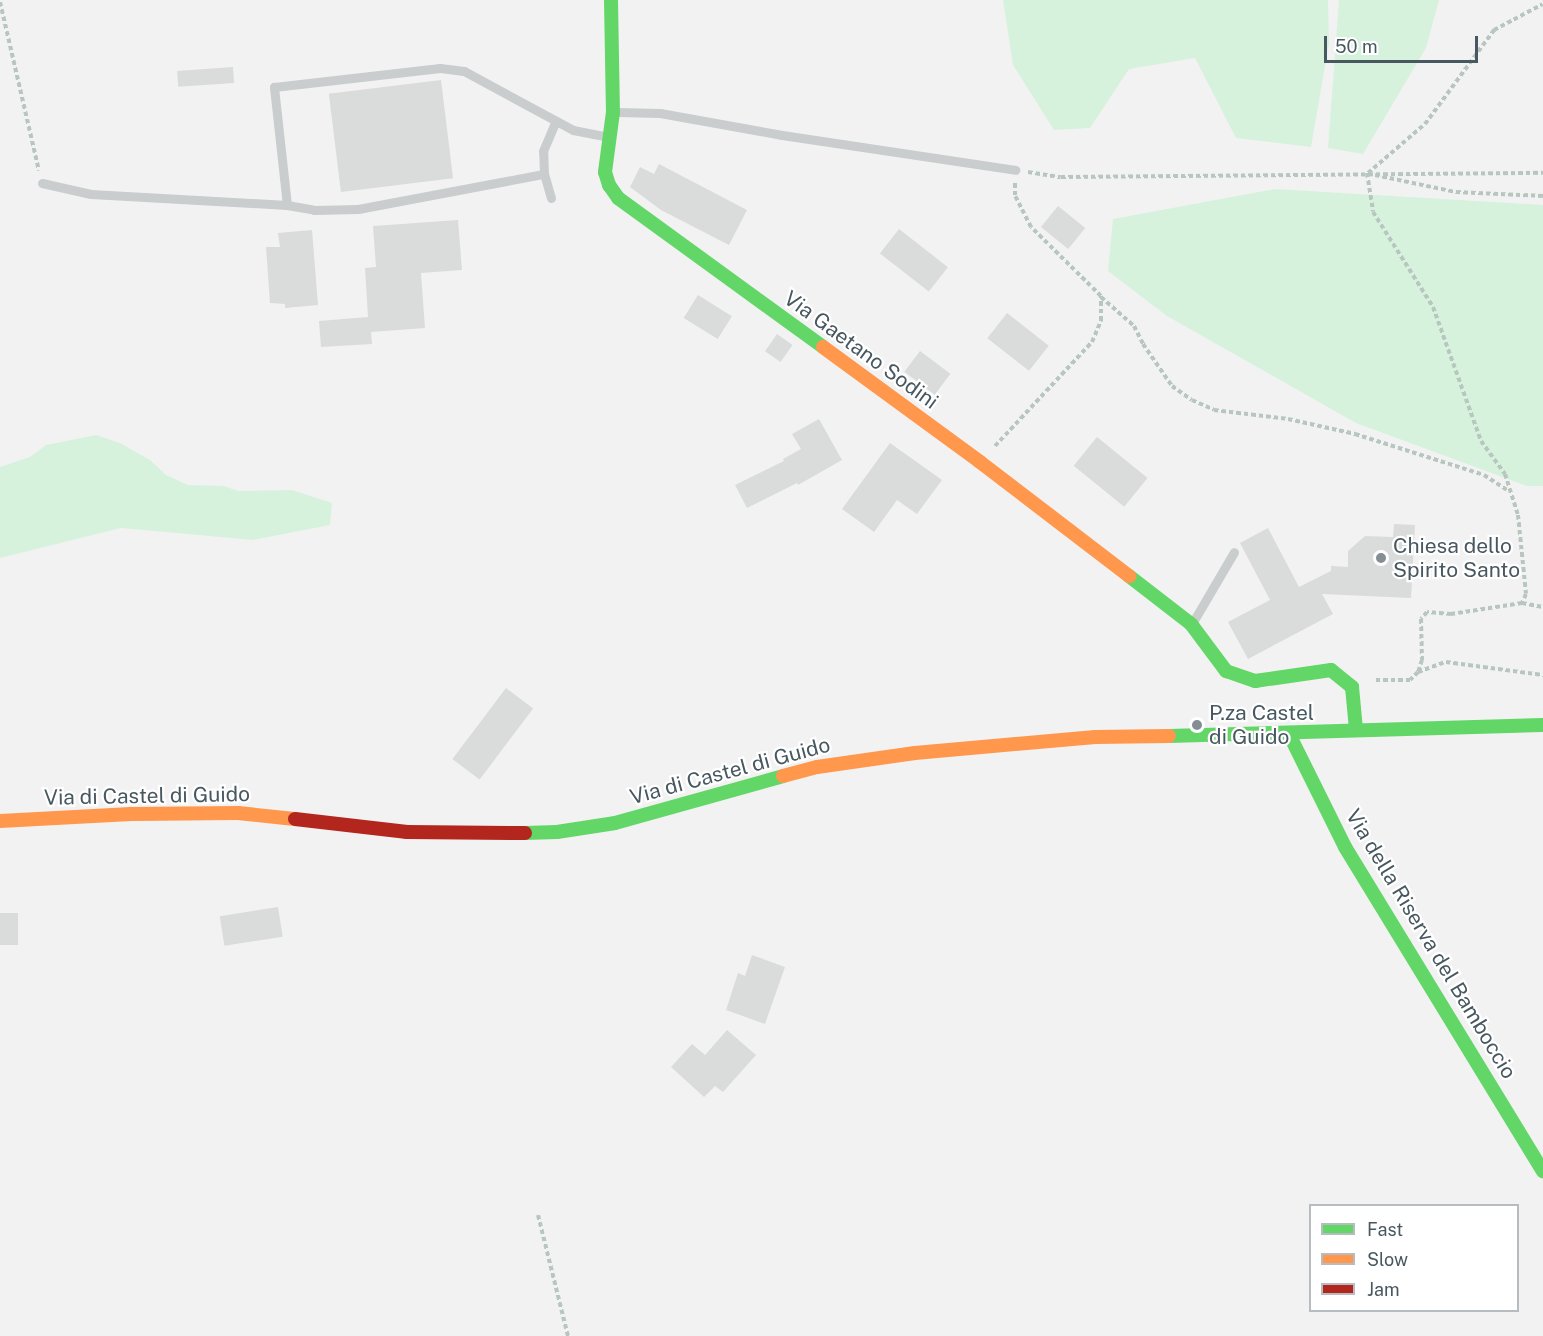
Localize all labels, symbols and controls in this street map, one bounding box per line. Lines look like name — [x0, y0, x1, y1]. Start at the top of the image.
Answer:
scale bar — [1327, 24, 1482, 62]
text: 50 m — [1335, 36, 1378, 57]
street label: Via Gaetano Sodini — [779, 286, 943, 414]
place label: Chiesa dello Spirito Santo — [1393, 533, 1520, 583]
marker: Chiesa dello Spirito Santo — [1374, 551, 1388, 565]
place label: P.za Castel di Guido — [1209, 700, 1314, 750]
marker: P.za Castel di Guido — [1190, 718, 1204, 732]
street label: Via di Castel di Guido — [627, 732, 833, 810]
street label: Via di Castel di Guido — [43, 782, 251, 810]
street label: Via della Riserva del Bamboccio — [1340, 804, 1522, 1084]
legend — [1309, 1204, 1519, 1312]
text: Fast — [1367, 1219, 1403, 1240]
text: Slow — [1367, 1249, 1408, 1270]
text: Jam — [1367, 1279, 1400, 1300]

